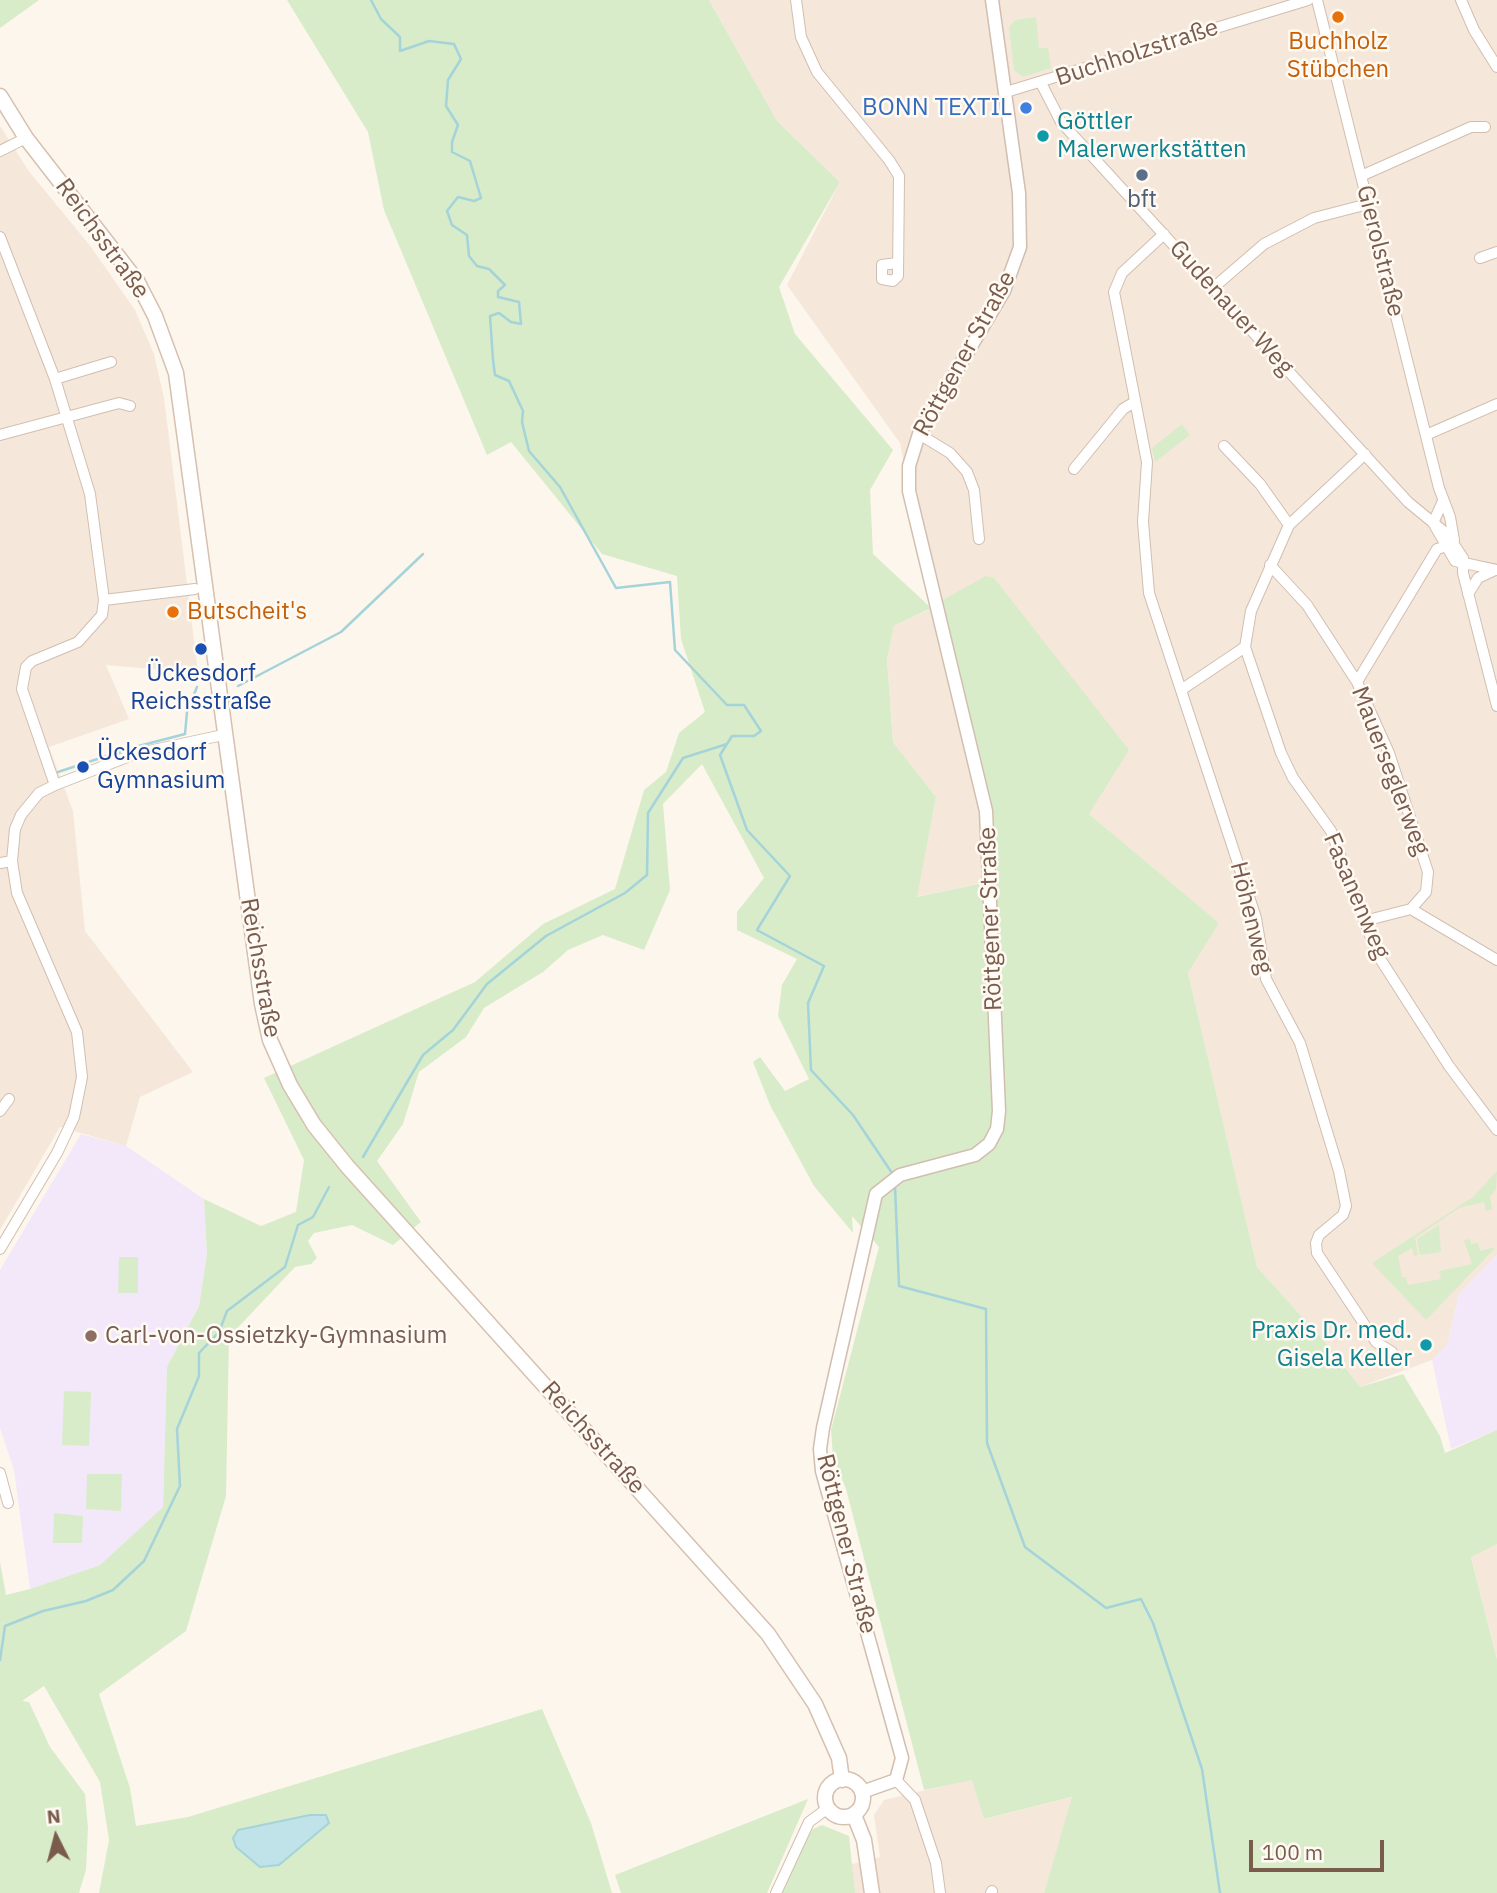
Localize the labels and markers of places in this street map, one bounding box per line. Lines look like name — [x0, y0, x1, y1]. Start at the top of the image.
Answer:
marker: Buchholz Stübchen — [1330, 9, 1346, 25]
place label: Buchholz Stübchen — [1287, 28, 1389, 84]
place label: BONN TEXTIL — [862, 94, 1012, 122]
marker: BONN TEXTIL — [1018, 100, 1034, 116]
place label: Göttler Malerwerkstätten — [1057, 108, 1247, 164]
marker: Göttler Malerwerkstätten — [1035, 128, 1051, 144]
marker: bft — [1134, 167, 1150, 183]
place label: bft — [1127, 186, 1157, 214]
place label: Butscheit's — [187, 598, 307, 626]
marker: Butscheit's — [165, 604, 181, 620]
marker: Ückesdorf Reichsstraße — [193, 641, 209, 657]
place label: Ückesdorf Reichsstraße — [130, 660, 272, 716]
place label: Ückesdorf Gymnasium — [97, 739, 225, 795]
marker: Ückesdorf Gymnasium — [75, 759, 91, 775]
place label: Praxis Dr. med. Gisela Keller — [1251, 1317, 1412, 1373]
place label: Carl-von-Ossietzky-Gymnasium — [105, 1322, 447, 1350]
marker: Carl-von-Ossietzky-Gymnasium — [83, 1328, 99, 1344]
marker: Praxis Dr. med. Gisela Keller — [1418, 1337, 1434, 1353]

